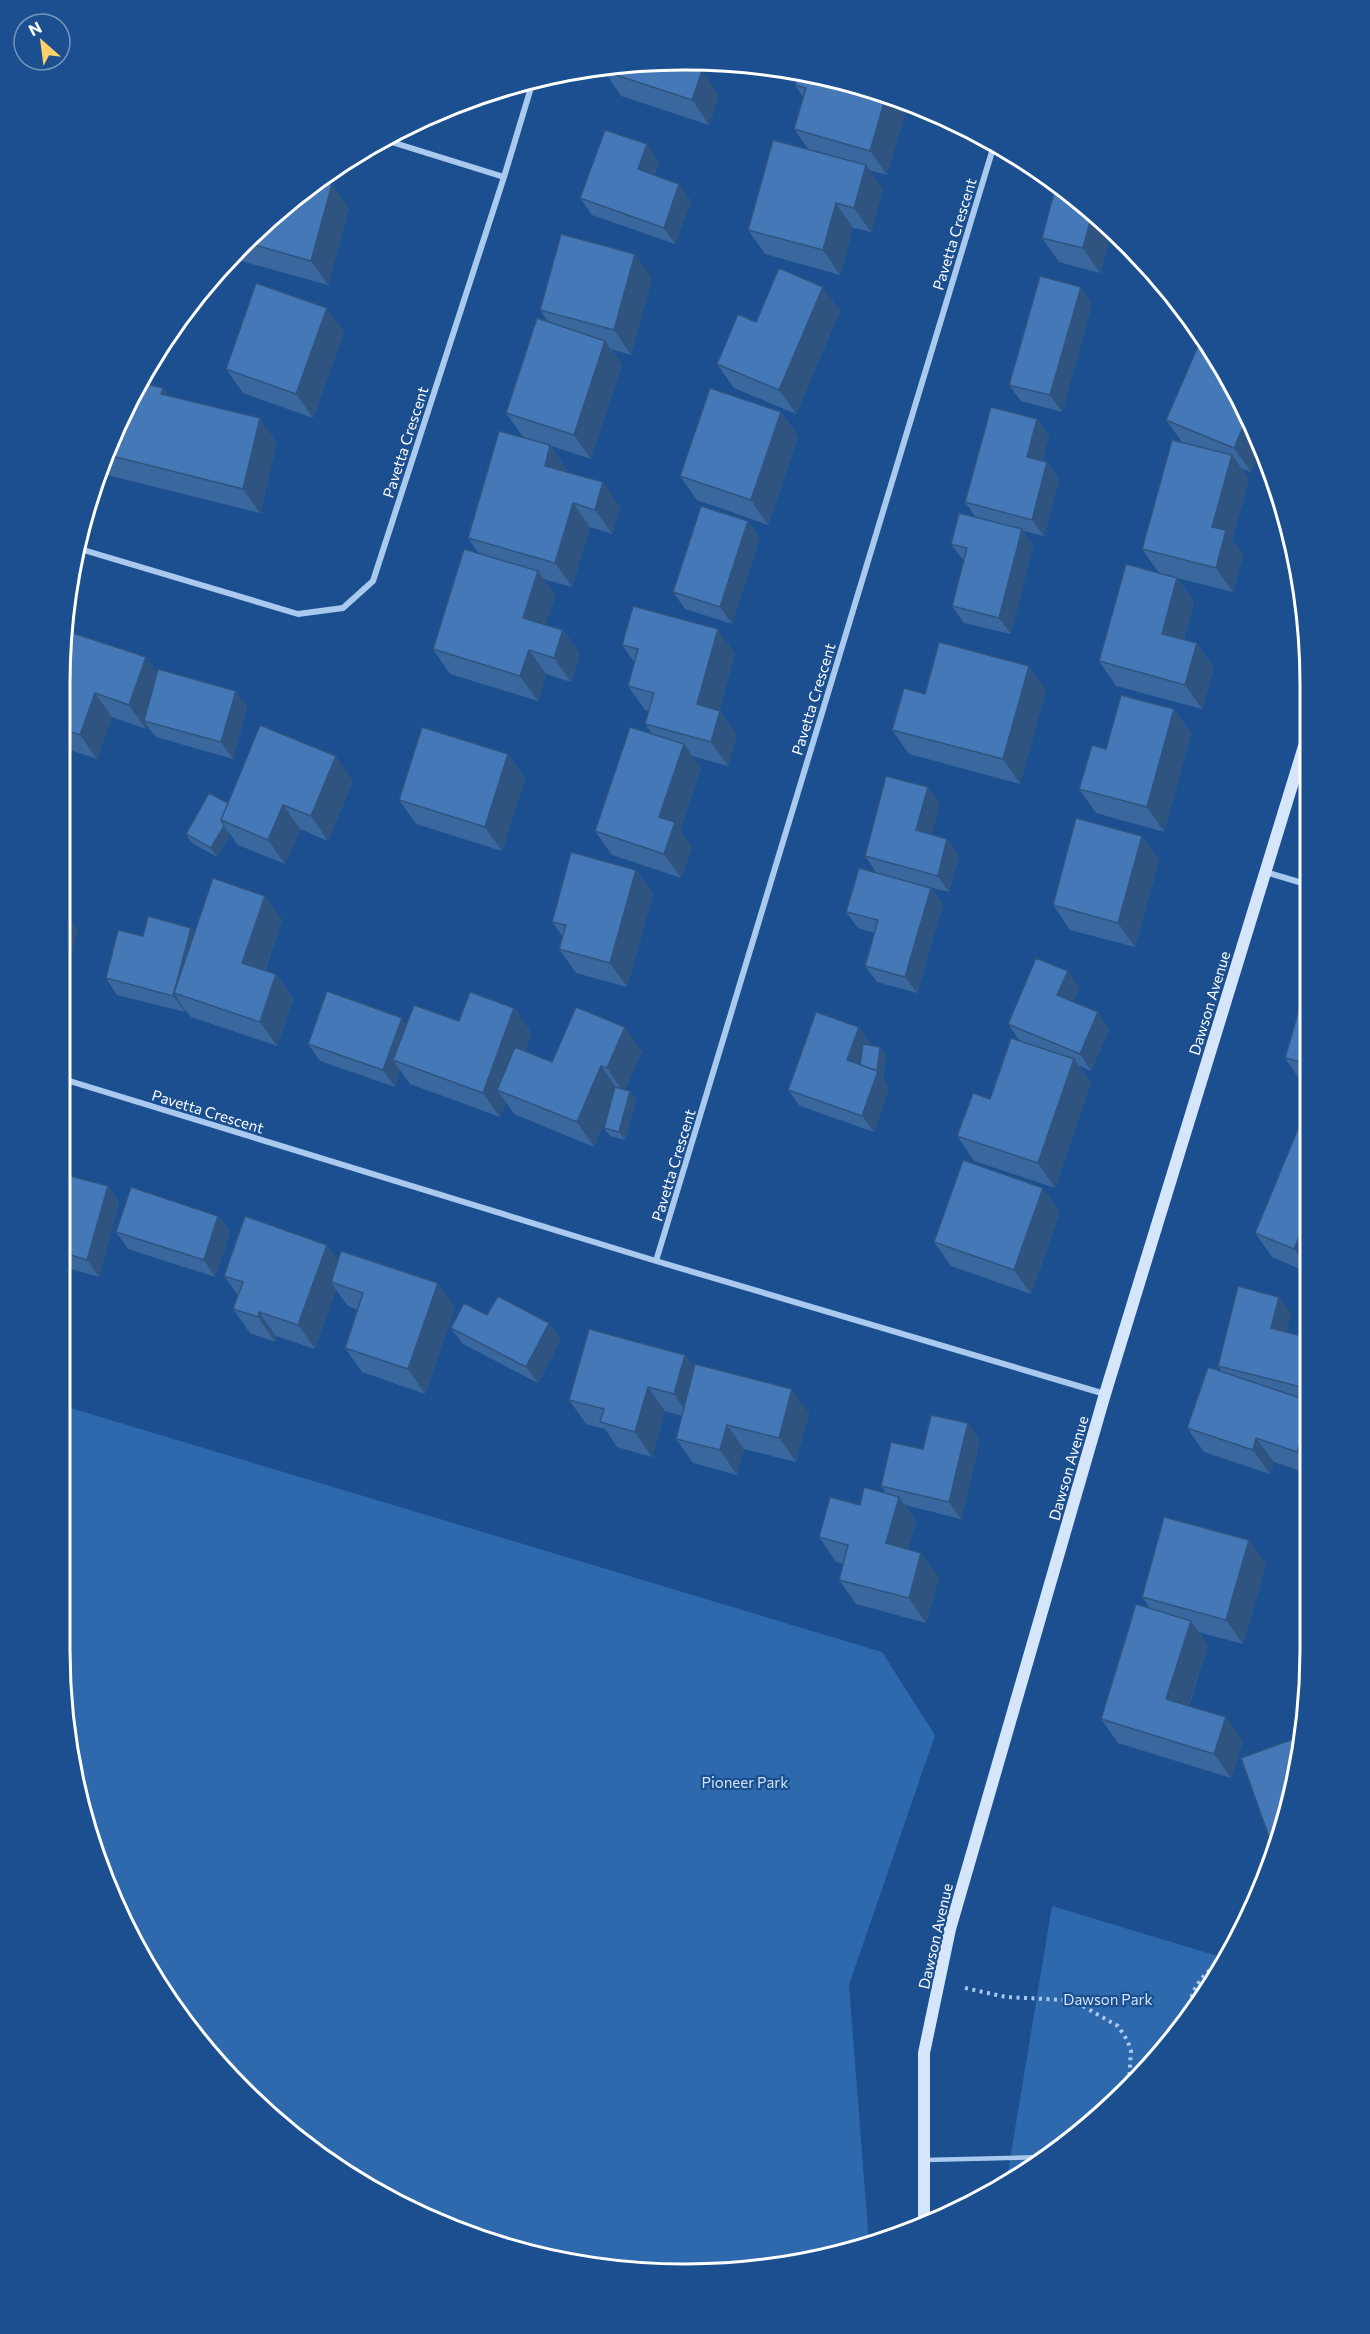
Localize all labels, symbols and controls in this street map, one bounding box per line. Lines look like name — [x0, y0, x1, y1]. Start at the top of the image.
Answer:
north arrow — [12, 12, 72, 72]
text: N — [25, 17, 44, 40]
street label: Pavetta Crescent — [928, 176, 980, 292]
street label: Pavetta Crescent — [378, 384, 432, 500]
street label: Pavetta Crescent — [787, 641, 839, 757]
street label: Dawson Avenue — [1185, 949, 1233, 1057]
street label: Pavetta Crescent — [150, 1085, 266, 1137]
street label: Pavetta Crescent — [647, 1107, 699, 1223]
street label: Dawson Avenue — [1044, 1414, 1092, 1522]
park label: Pioneer Park — [702, 1773, 788, 1791]
street label: Dawson Avenue — [914, 1881, 956, 1991]
park label: Dawson Park — [1063, 1990, 1153, 2008]

